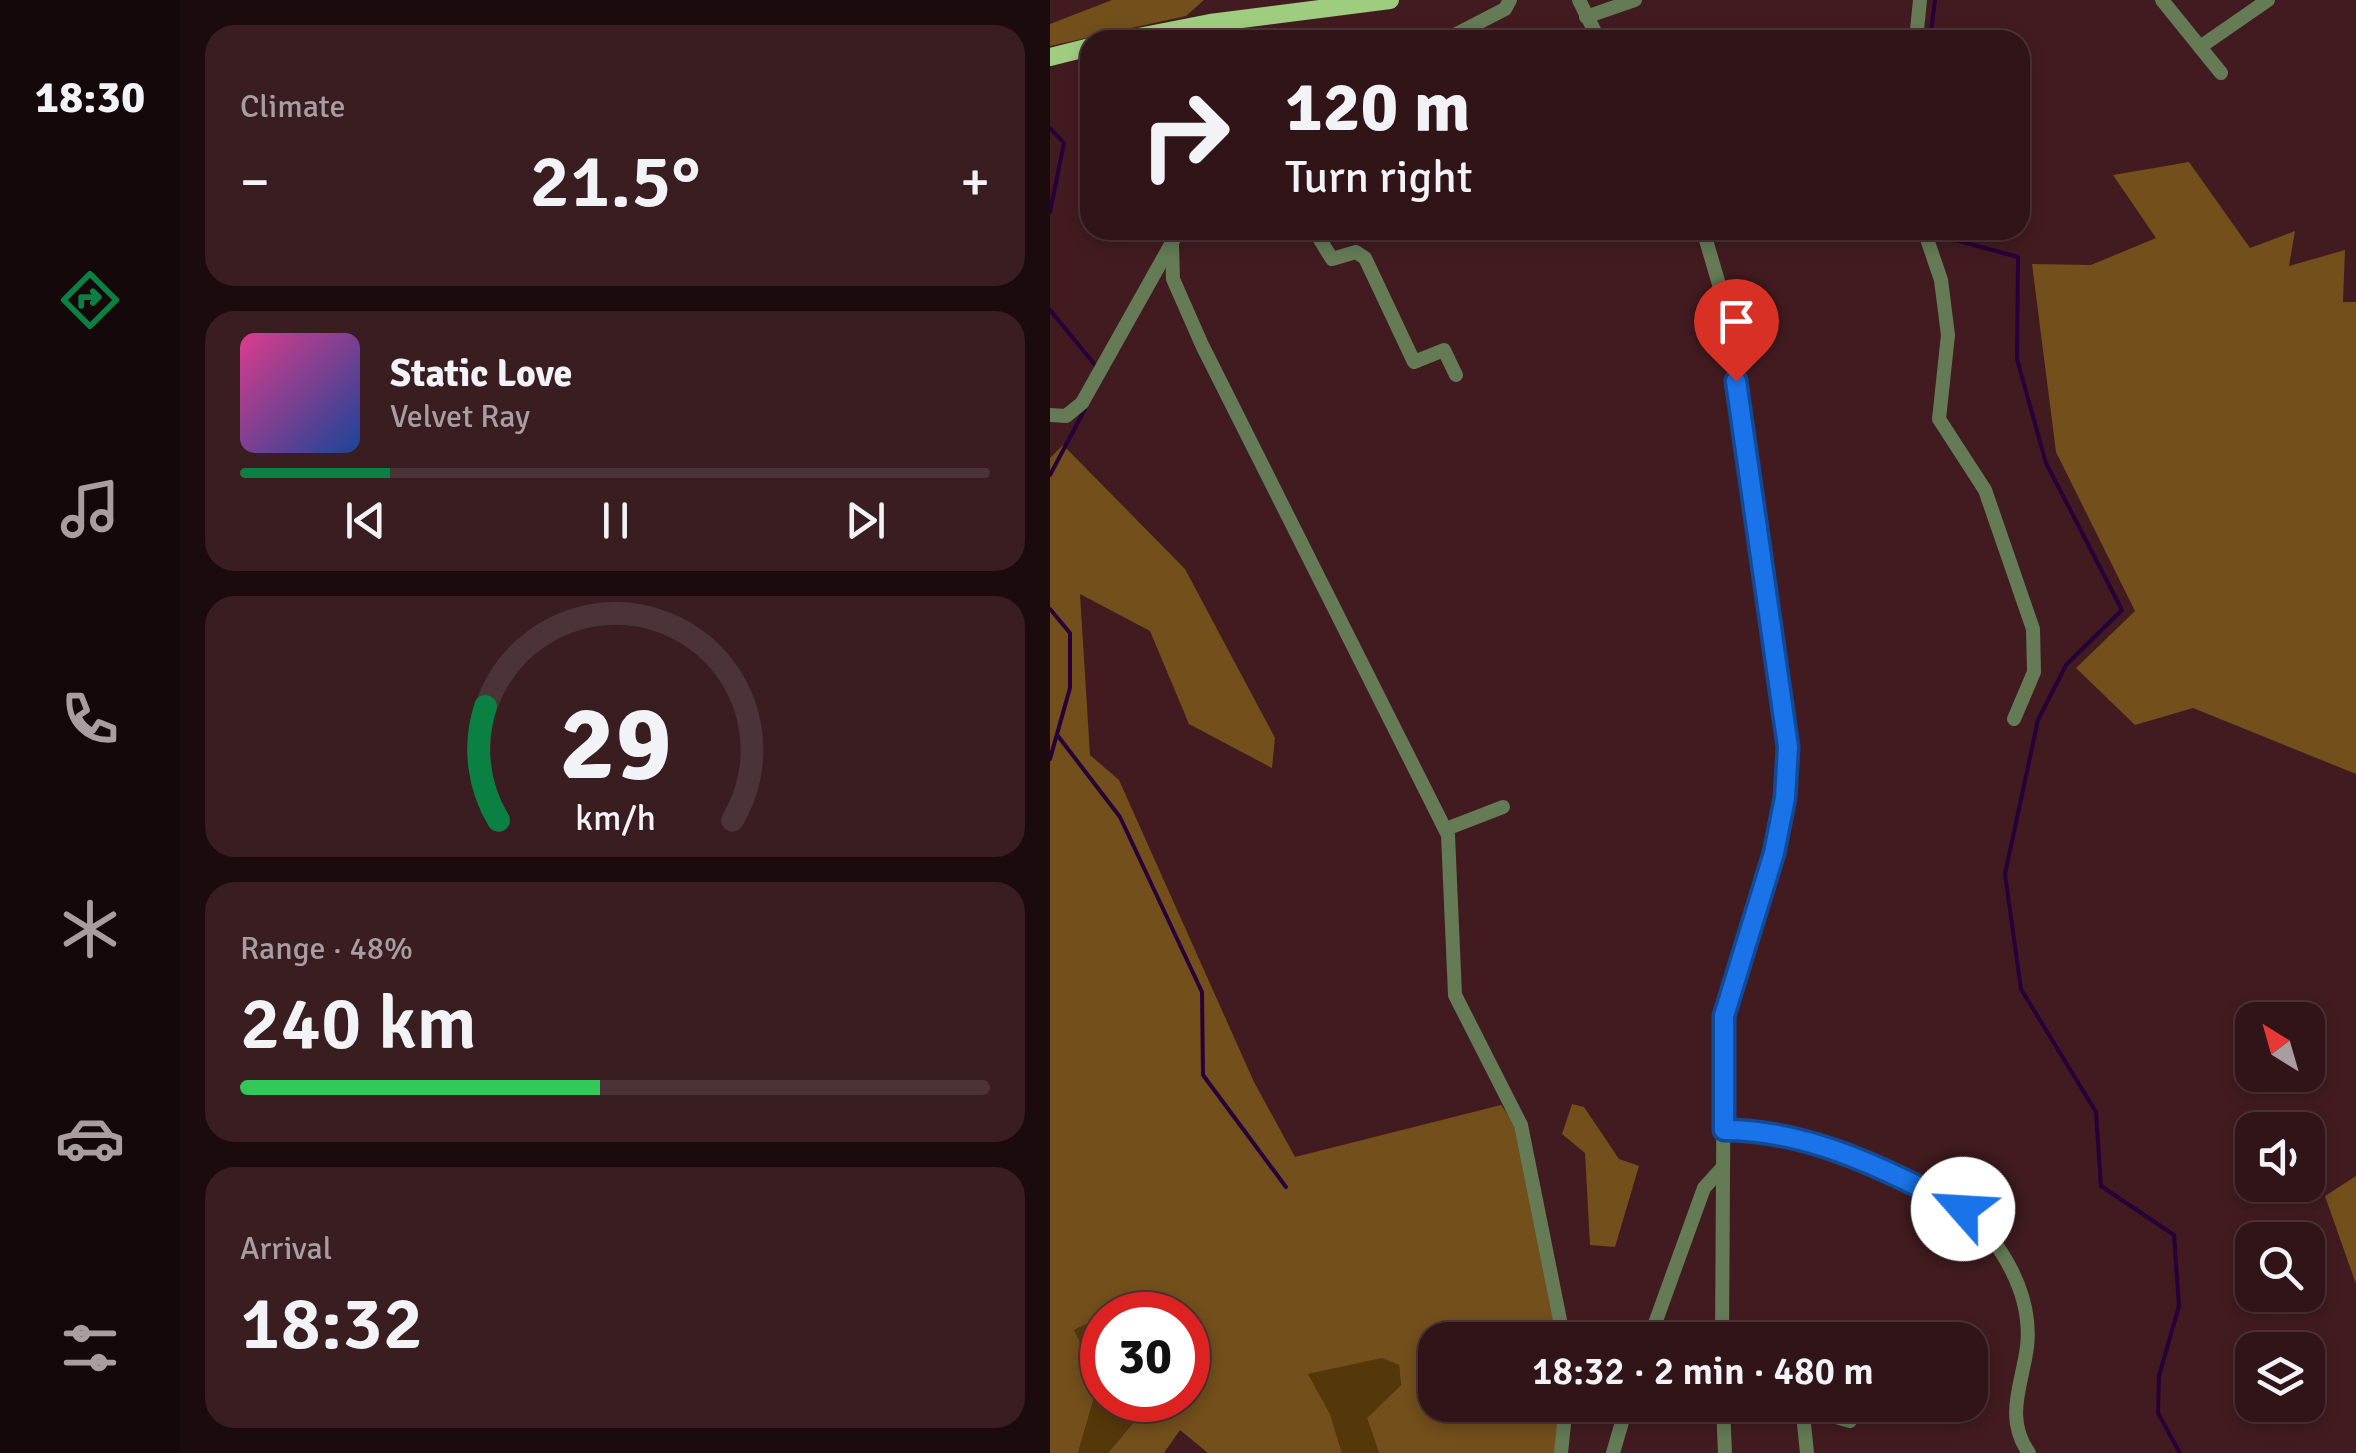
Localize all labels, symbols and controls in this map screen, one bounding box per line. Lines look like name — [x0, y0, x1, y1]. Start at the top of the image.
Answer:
text: 120 m — [1285, 64, 1470, 150]
text: 18:30 — [35, 70, 145, 125]
icon: right — [1120, 70, 1250, 200]
text: Climate — [240, 87, 346, 126]
text: 21.5° — [529, 135, 701, 228]
text: − — [240, 148, 270, 216]
text: + — [960, 148, 990, 216]
text: Turn right — [1285, 150, 1473, 205]
icon: directions — [55, 265, 125, 335]
pin — [1694, 279, 1779, 382]
icon: arrive — [1709, 294, 1764, 349]
text: Static Love — [390, 350, 572, 397]
text: Velvet Ray — [390, 397, 530, 436]
icon: music — [55, 474, 125, 544]
icon: previous — [338, 493, 393, 548]
icon: pause — [588, 493, 643, 548]
icon: next — [838, 493, 893, 548]
text: 29 — [559, 680, 671, 808]
icon: phone — [55, 684, 125, 754]
text: km/h — [575, 796, 655, 840]
icon: climate — [55, 894, 125, 964]
text: Range · 48% — [240, 929, 413, 968]
text: 240 km — [240, 977, 477, 1070]
north arrow — [2235, 1002, 2325, 1092]
map controls — [2235, 1002, 2325, 1422]
icon: car — [55, 1103, 125, 1173]
button: sound — [2235, 1112, 2325, 1202]
position arrow — [1911, 1157, 2015, 1261]
button: search — [2235, 1222, 2325, 1312]
text: Arrival — [240, 1229, 332, 1268]
text: 18:32 — [240, 1277, 423, 1370]
speed limit sign: 30 — [1080, 1292, 1210, 1422]
icon: filters — [55, 1313, 125, 1383]
button: layers — [2235, 1332, 2325, 1422]
text: 18:32 · 2 min · 480 m — [1532, 1348, 1874, 1395]

